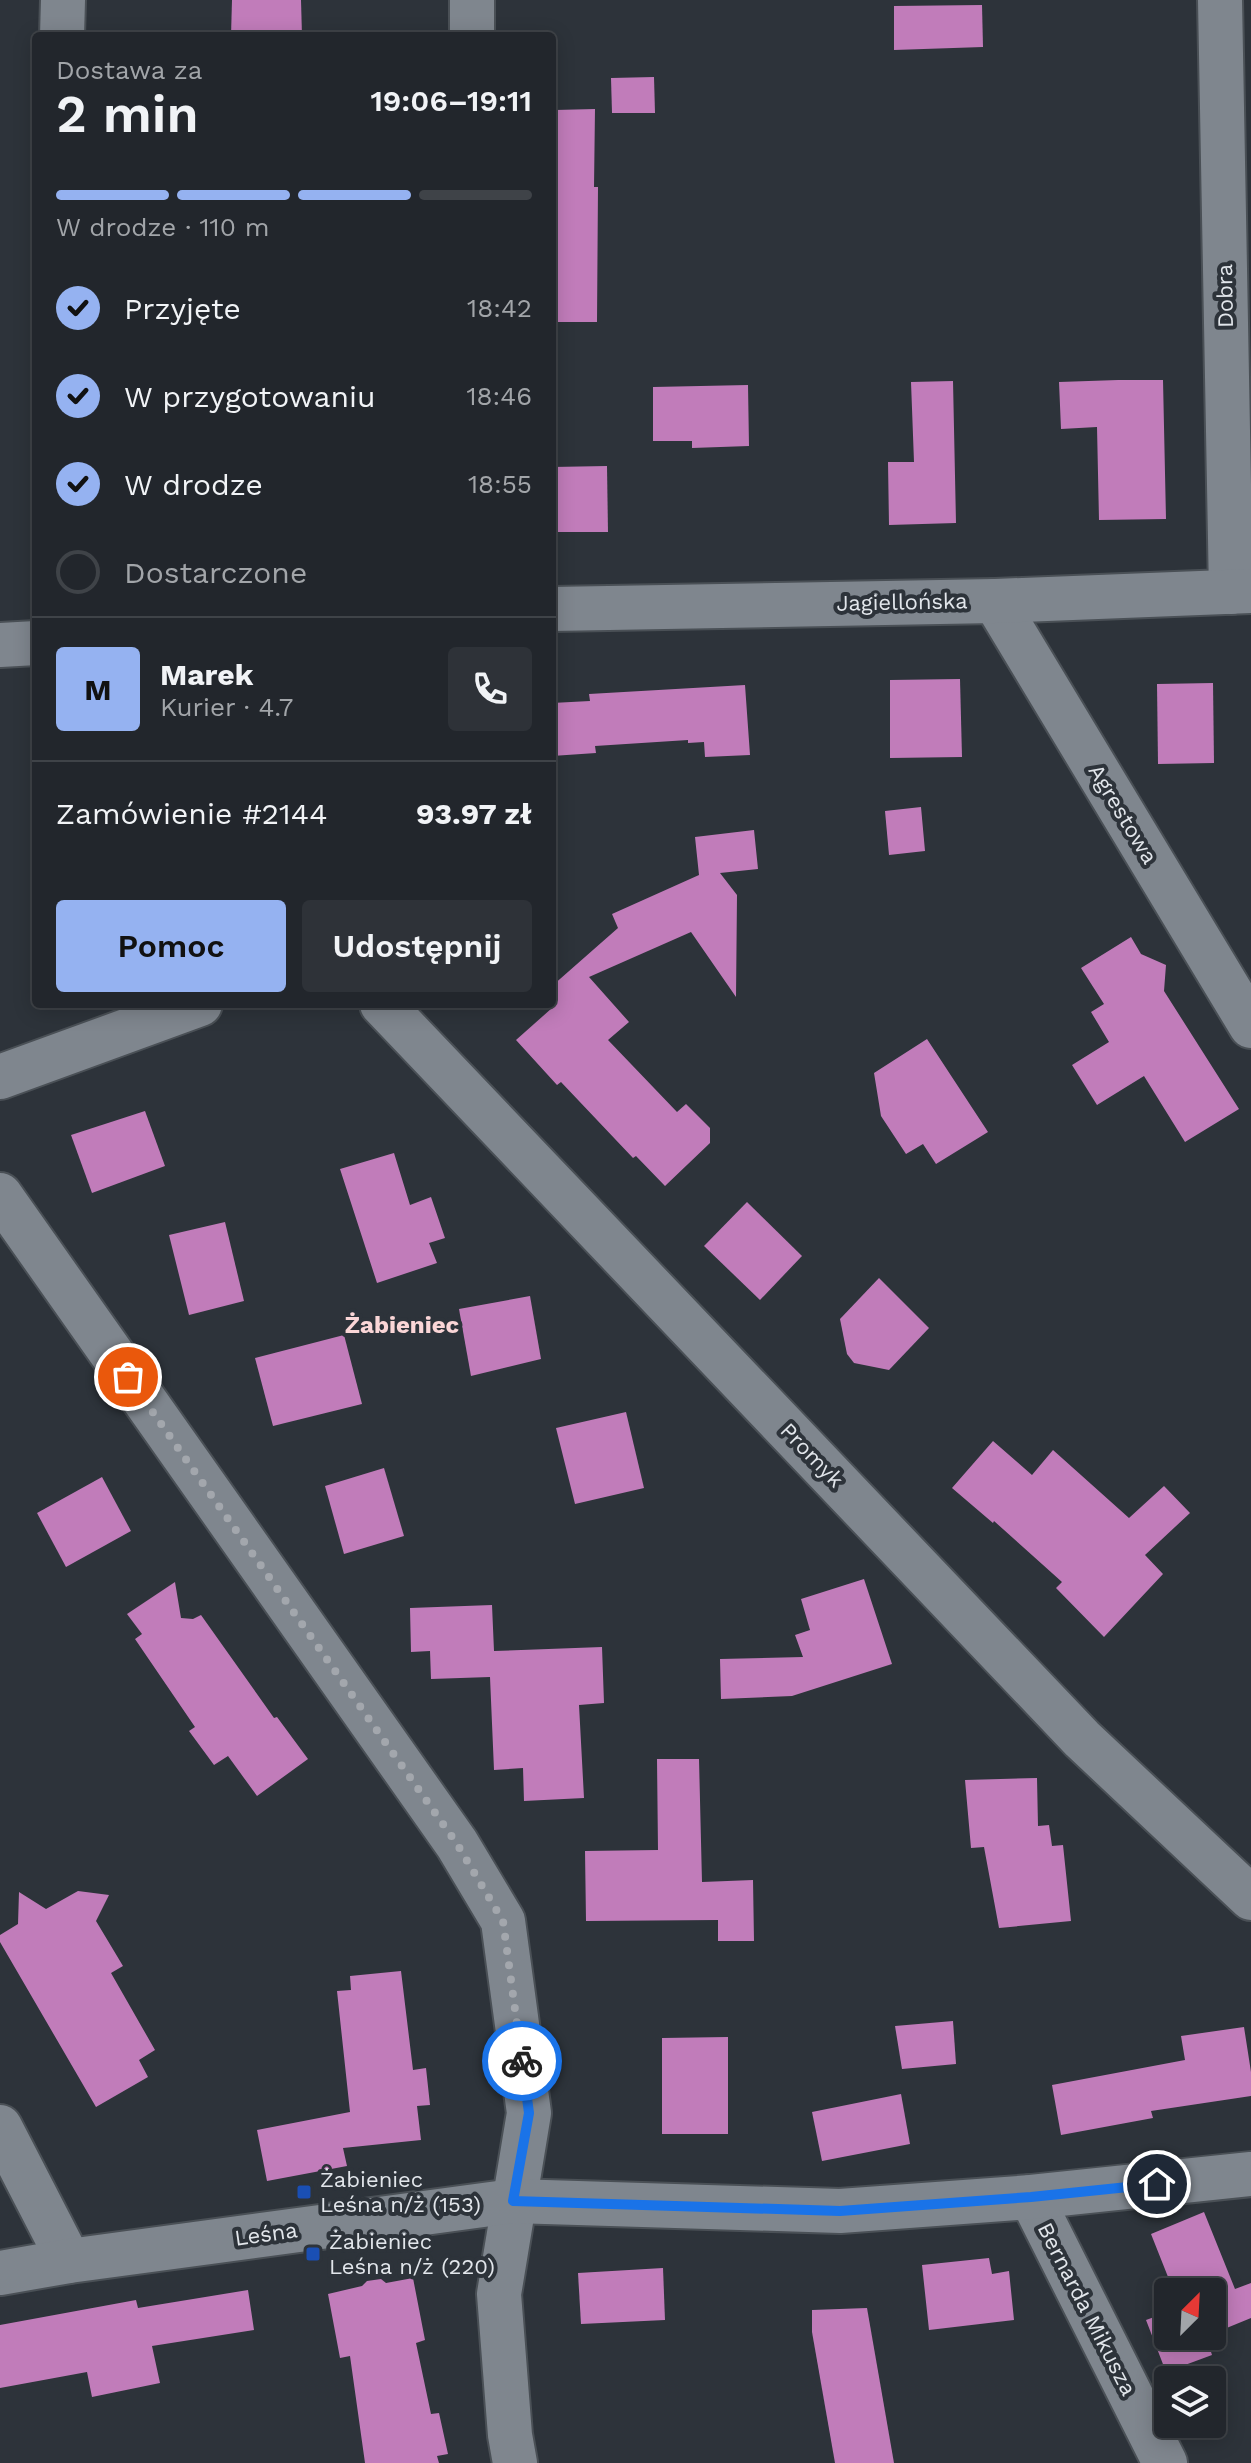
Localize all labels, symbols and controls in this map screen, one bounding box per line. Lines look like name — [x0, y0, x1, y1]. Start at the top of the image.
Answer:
text: Dostawa za — [56, 55, 202, 85]
text: 19:06–19:11 — [370, 83, 532, 118]
text: 2 min — [56, 84, 199, 145]
text: W drodze · 110 m — [56, 212, 270, 242]
street label: Dobra — [1212, 264, 1238, 328]
icon: check — [56, 286, 100, 330]
text: Przyjęte — [124, 291, 241, 326]
text: 18:42 — [467, 293, 532, 323]
icon: check — [56, 374, 100, 418]
text: W przygotowaniu — [124, 379, 375, 414]
text: 18:46 — [466, 381, 532, 411]
icon: check — [56, 462, 100, 506]
text: W drodze — [124, 467, 263, 502]
text: 18:55 — [468, 469, 532, 499]
text: Dostarczone — [124, 555, 307, 590]
street label: Jagiellońska — [836, 588, 968, 616]
button: phone — [448, 647, 532, 731]
text: Marek — [160, 657, 253, 692]
text: M — [84, 672, 112, 707]
text: Kurier · 4.7 — [160, 692, 293, 722]
street label: Agrestowa — [1083, 760, 1163, 868]
text: Zamówienie #2144 — [56, 796, 327, 831]
text: 93.97 zł — [416, 796, 532, 831]
button: Pomoc — [56, 900, 286, 992]
button: Udostępnij — [302, 900, 532, 992]
district label: Żabieniec — [345, 1311, 459, 1339]
pin — [94, 1343, 162, 1411]
icon: bag — [106, 1355, 150, 1399]
street label: Promyk — [775, 1418, 849, 1492]
courier — [482, 2021, 562, 2101]
icon: bike — [500, 2039, 544, 2083]
pin — [1123, 2150, 1191, 2218]
icon: home — [1135, 2162, 1179, 2206]
place label: Żabieniec Leśna n/ż (153) — [320, 2167, 481, 2217]
marker: Żabieniec Leśna n/ż (153) — [295, 2183, 313, 2201]
street label: Leśna — [233, 2217, 299, 2251]
street label: Bernarda Mikusza — [1033, 2218, 1141, 2400]
place label: Żabieniec Leśna n/ż (220) — [329, 2229, 495, 2279]
marker: Żabieniec Leśna n/ż (220) — [304, 2245, 322, 2263]
north arrow — [1154, 2278, 1226, 2350]
map controls — [1154, 2278, 1226, 2438]
button: layers — [1154, 2366, 1226, 2438]

